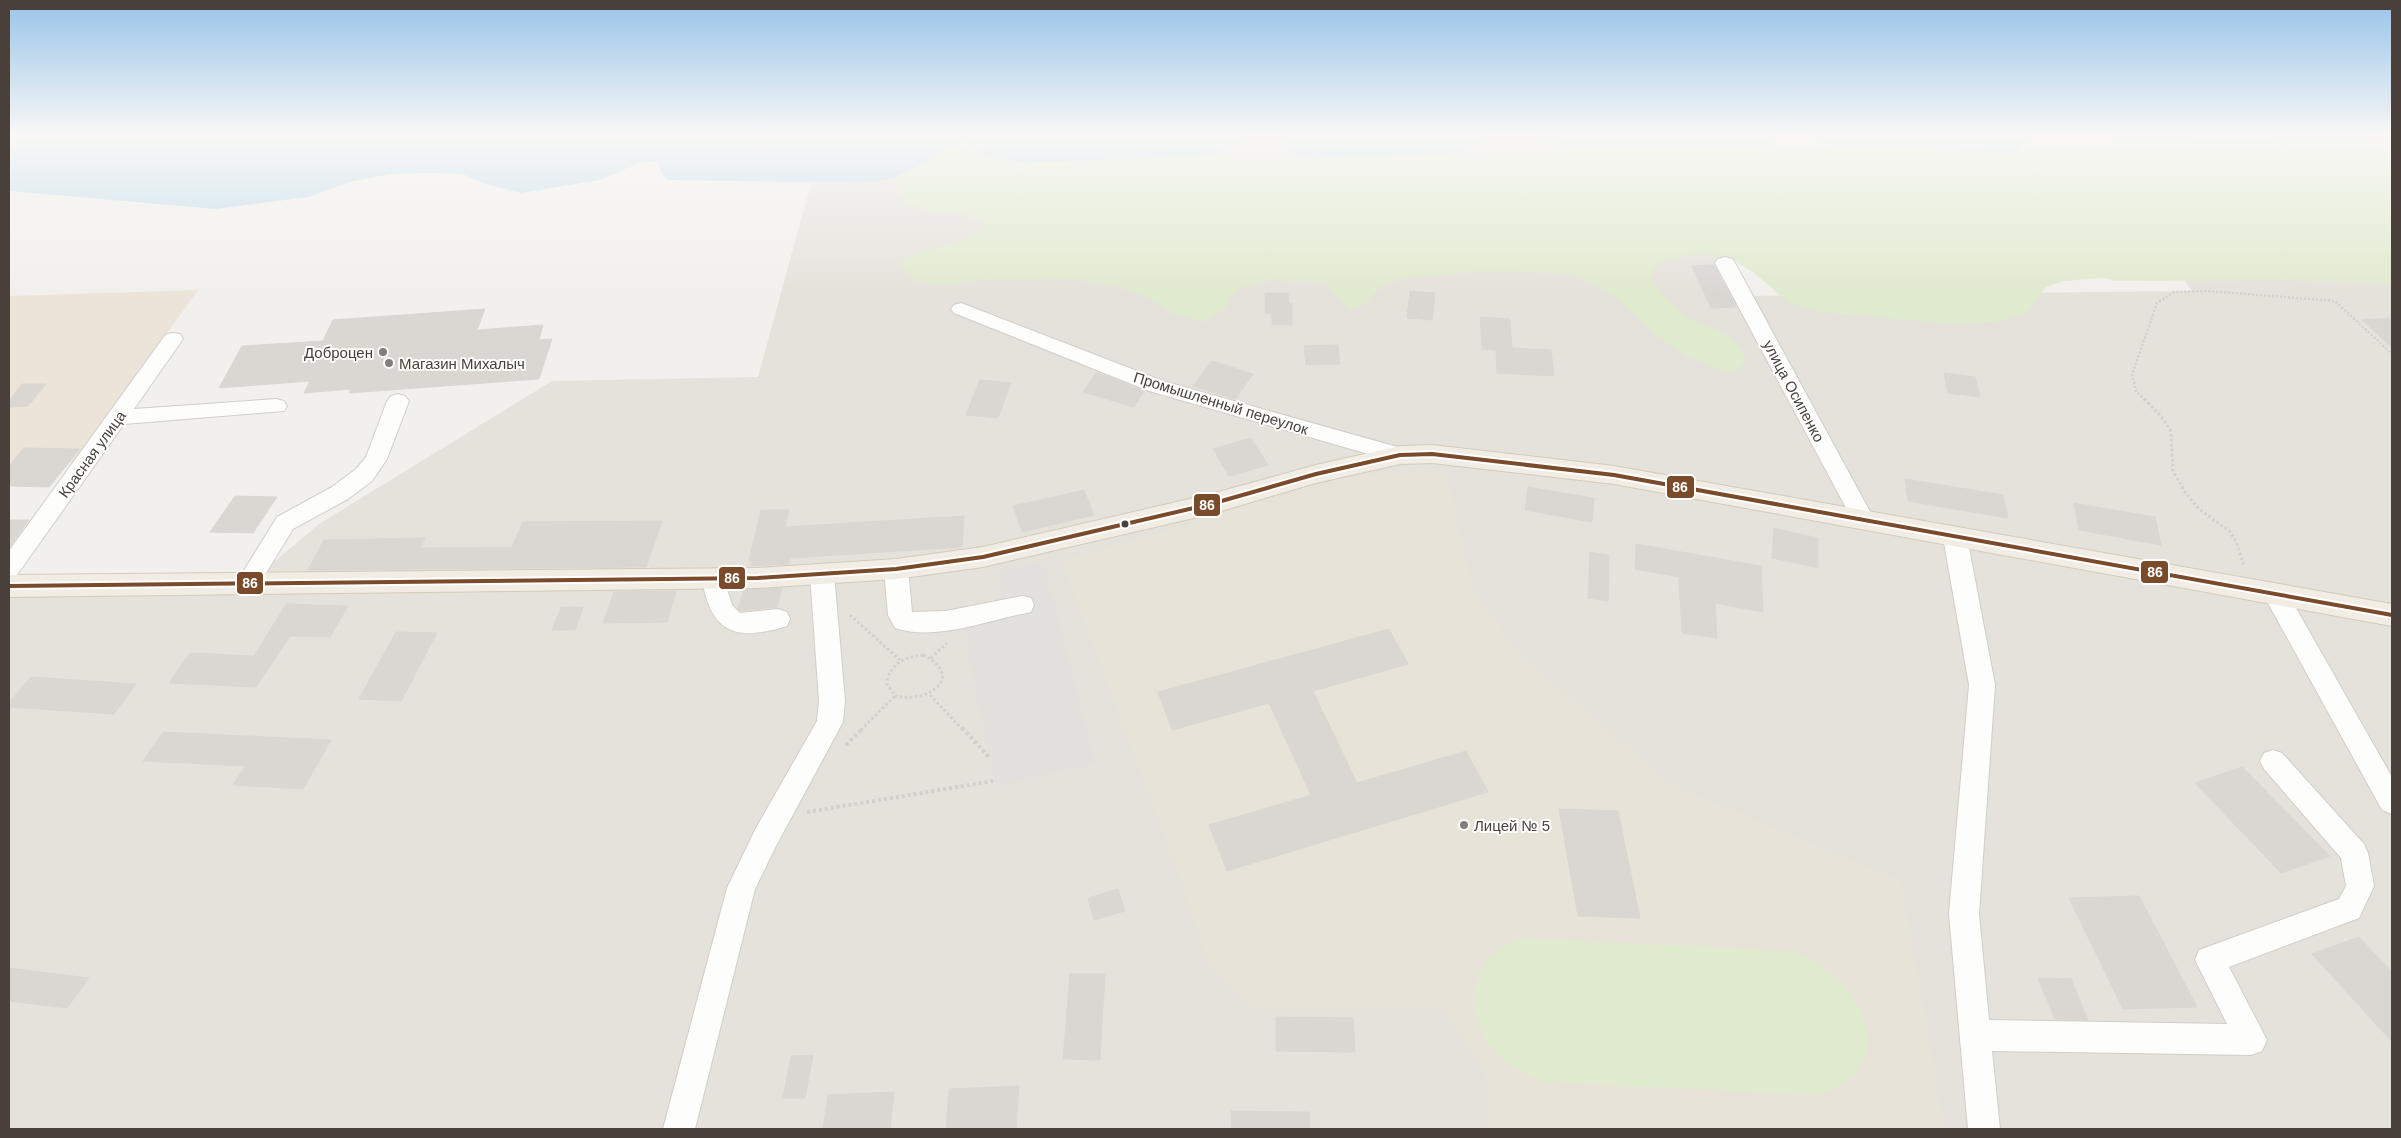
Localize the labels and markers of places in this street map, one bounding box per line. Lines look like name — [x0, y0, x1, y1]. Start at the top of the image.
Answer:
place label: Доброцен — [304, 344, 373, 361]
marker: Доброцен — [377, 346, 389, 358]
place label: Магазин Михалыч — [399, 355, 525, 372]
marker: Магазин Михалыч — [383, 357, 395, 369]
unlabelled marker — [1120, 519, 1130, 529]
place label: Лицей № 5 — [1474, 817, 1550, 834]
marker: Лицей № 5 — [1458, 819, 1470, 831]

